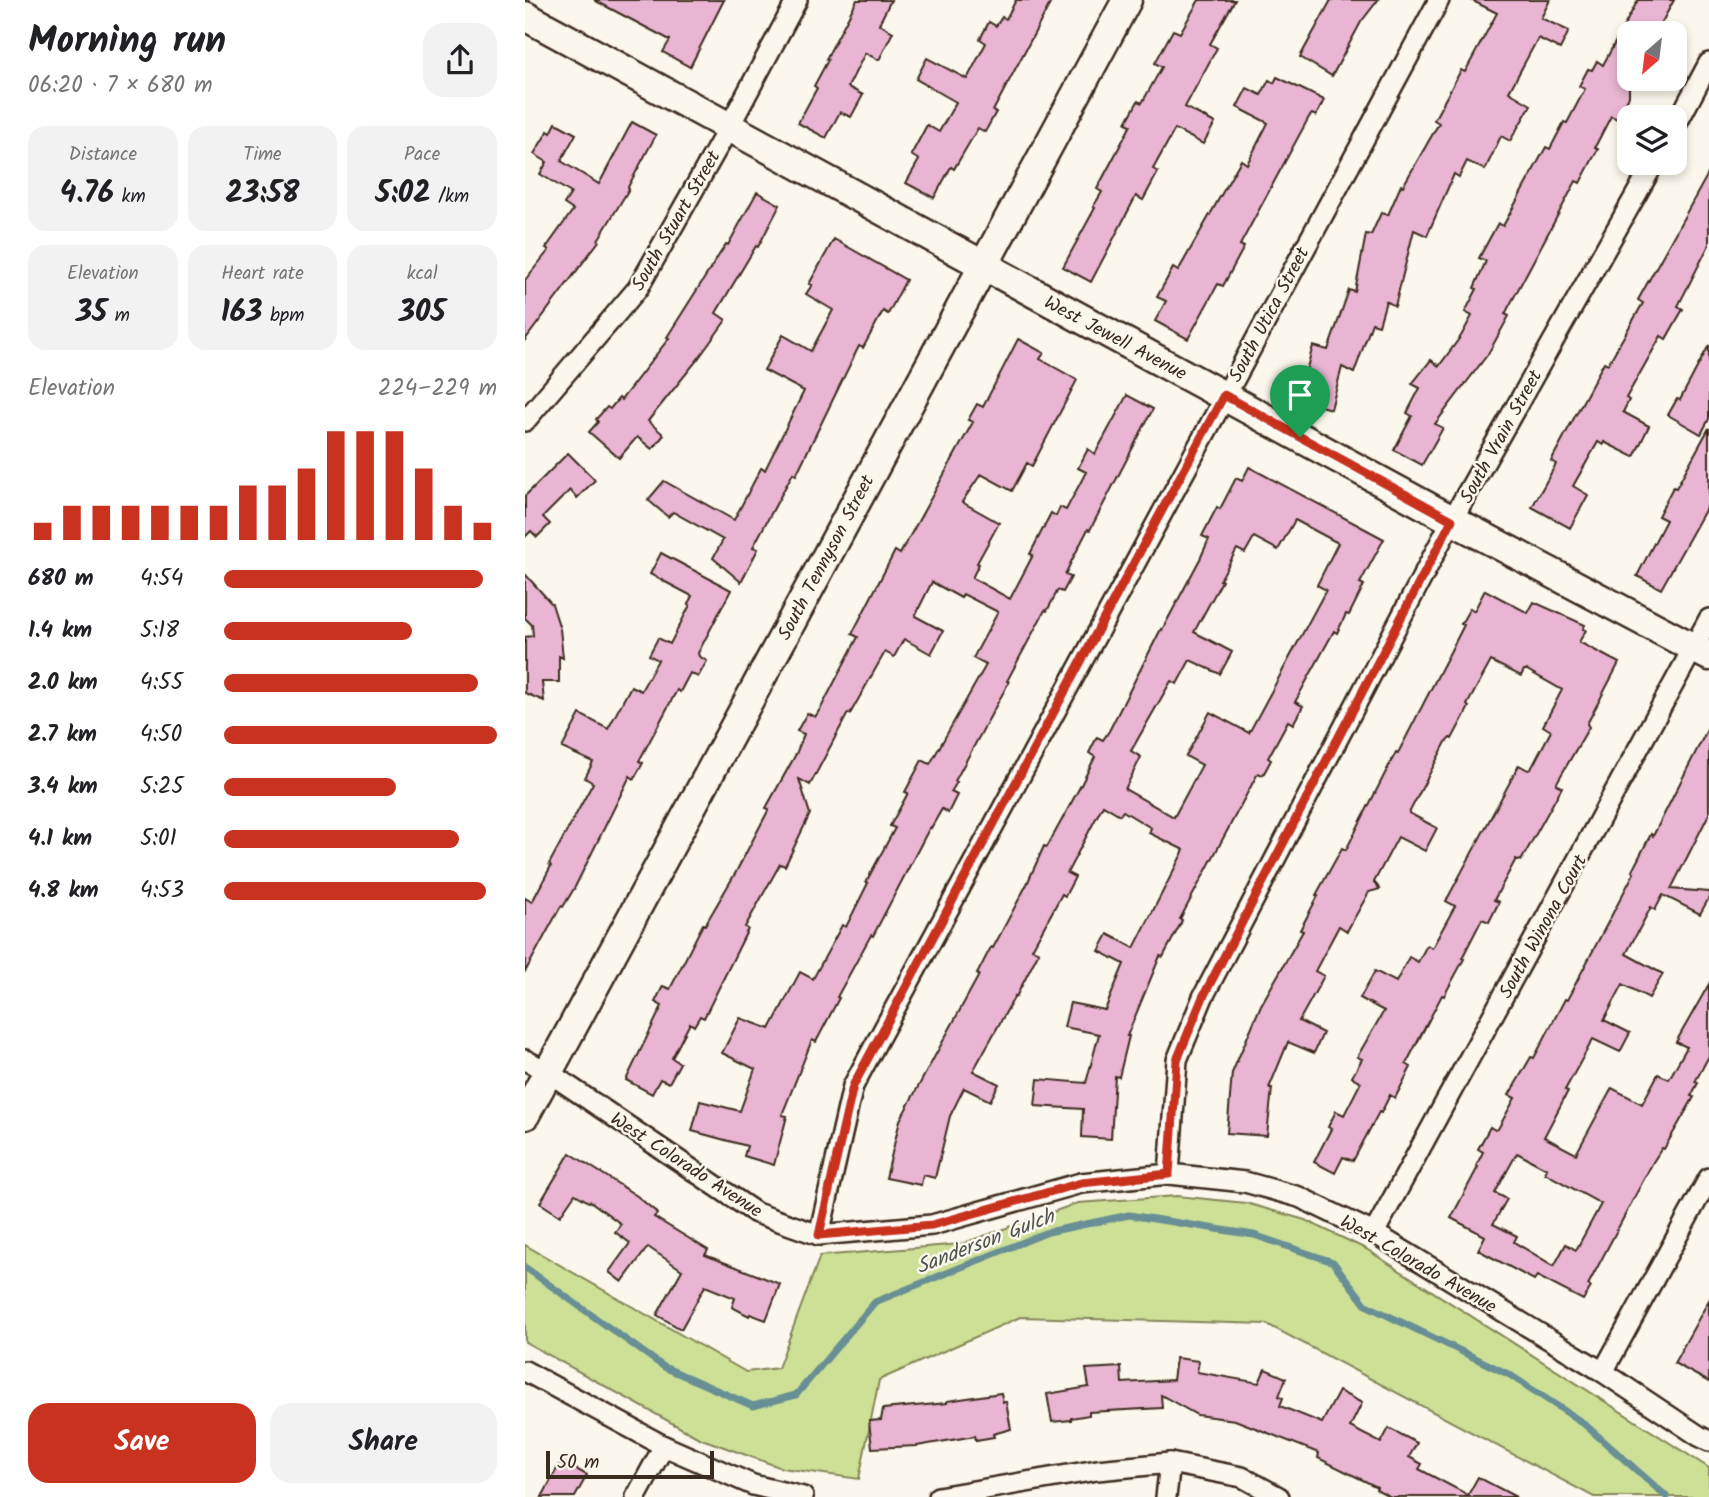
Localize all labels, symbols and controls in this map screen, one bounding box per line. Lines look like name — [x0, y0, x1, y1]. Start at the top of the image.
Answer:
text: Morning run — [28, 12, 226, 72]
north arrow — [1617, 21, 1687, 91]
map controls — [1617, 21, 1687, 175]
button: share — [423, 23, 497, 97]
text: 06:20 · 7 × 680 m — [28, 68, 213, 104]
button: layers — [1617, 105, 1687, 175]
text: Distance — [69, 140, 137, 170]
text: Time — [243, 140, 282, 170]
text: Pace — [404, 140, 440, 170]
street label: South Stuart Street — [624, 145, 730, 297]
text: 4.76 — [60, 170, 114, 218]
text: 23:58 — [225, 170, 300, 218]
text: 5:02 — [375, 170, 431, 218]
text: km — [114, 182, 146, 212]
text: /km — [431, 182, 469, 212]
street label: South Utica Street — [1221, 241, 1318, 388]
text: Elevation — [67, 259, 139, 289]
text: Heart rate — [221, 259, 304, 289]
text: kcal — [407, 259, 438, 289]
street label: West Jewell Avenue — [1038, 288, 1192, 389]
text: 35 — [76, 289, 107, 337]
text: 163 — [221, 289, 262, 337]
text: 305 — [399, 289, 446, 337]
text: m — [107, 301, 130, 331]
text: bpm — [262, 301, 304, 331]
street label: South Vrain Street — [1453, 364, 1551, 509]
pin — [1270, 365, 1330, 437]
text: Elevation — [28, 371, 115, 407]
text: 224–229 m — [378, 371, 497, 407]
icon: arrive — [1281, 376, 1319, 414]
street label: South Tennyson Street — [770, 469, 883, 646]
text: 680 m — [28, 561, 94, 597]
text: 4:54 — [140, 561, 183, 597]
text: 1.4 km — [28, 613, 92, 649]
text: 5:18 — [140, 613, 179, 649]
text: 2.0 km — [28, 665, 98, 701]
text: 4:55 — [140, 665, 183, 701]
text: 2.7 km — [28, 717, 97, 753]
text: 4:50 — [140, 717, 182, 753]
text: 3.4 km — [28, 769, 98, 805]
text: 5:25 — [140, 769, 184, 805]
text: 4.1 km — [28, 821, 92, 857]
text: 5:01 — [140, 821, 177, 857]
street label: South Winona Court — [1492, 849, 1596, 1004]
text: 4.8 km — [28, 873, 99, 909]
text: 4:53 — [140, 873, 184, 909]
street label: West Colorado Avenue — [604, 1105, 768, 1227]
water label: Sanderson Gulch — [912, 1200, 1061, 1284]
street label: West Colorado Avenue — [1334, 1208, 1502, 1322]
button: Save — [28, 1403, 256, 1483]
button: Share — [270, 1403, 497, 1483]
scale bar — [546, 1448, 714, 1480]
text: 50 m — [557, 1448, 599, 1478]

